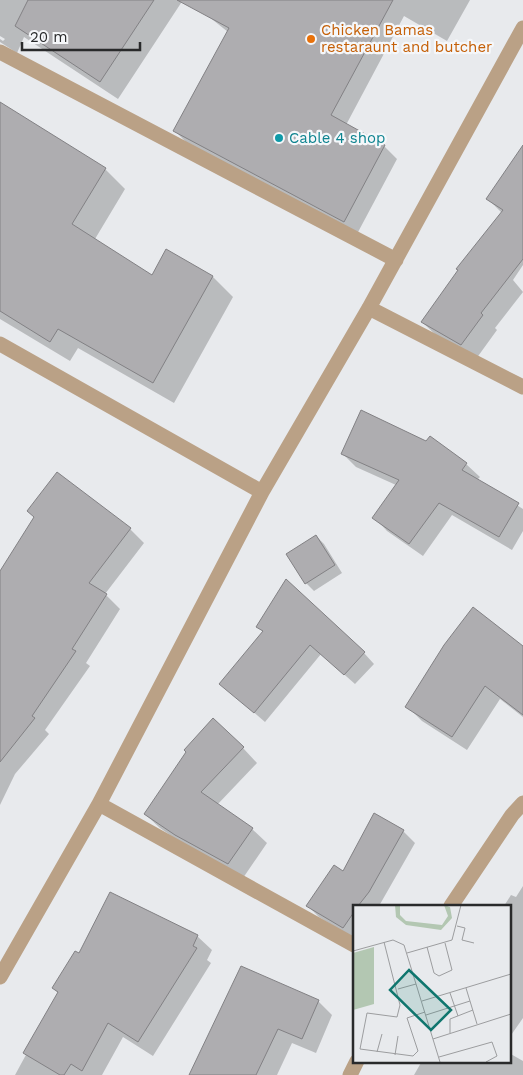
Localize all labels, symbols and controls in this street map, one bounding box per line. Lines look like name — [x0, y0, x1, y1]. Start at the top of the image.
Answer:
scale bar — [22, 20, 140, 52]
place label: Chicken Bamas restaraunt and butcher — [321, 21, 492, 56]
text: 20 m — [30, 28, 68, 46]
marker: Chicken Bamas restaraunt and butcher — [305, 33, 317, 45]
place label: Cable 4 shop — [289, 129, 385, 147]
marker: Cable 4 shop — [273, 132, 285, 144]
inset map — [353, 905, 510, 1062]

